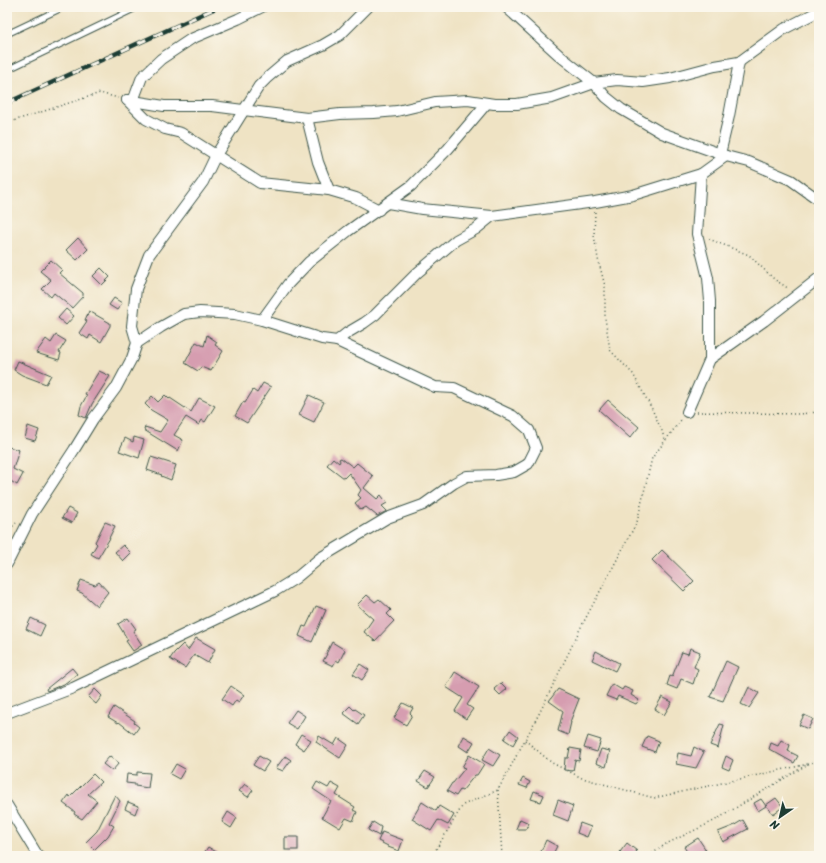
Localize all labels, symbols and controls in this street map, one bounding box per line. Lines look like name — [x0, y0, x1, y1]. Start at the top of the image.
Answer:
north arrow — [760, 797, 800, 837]
text: N — [766, 815, 784, 835]

